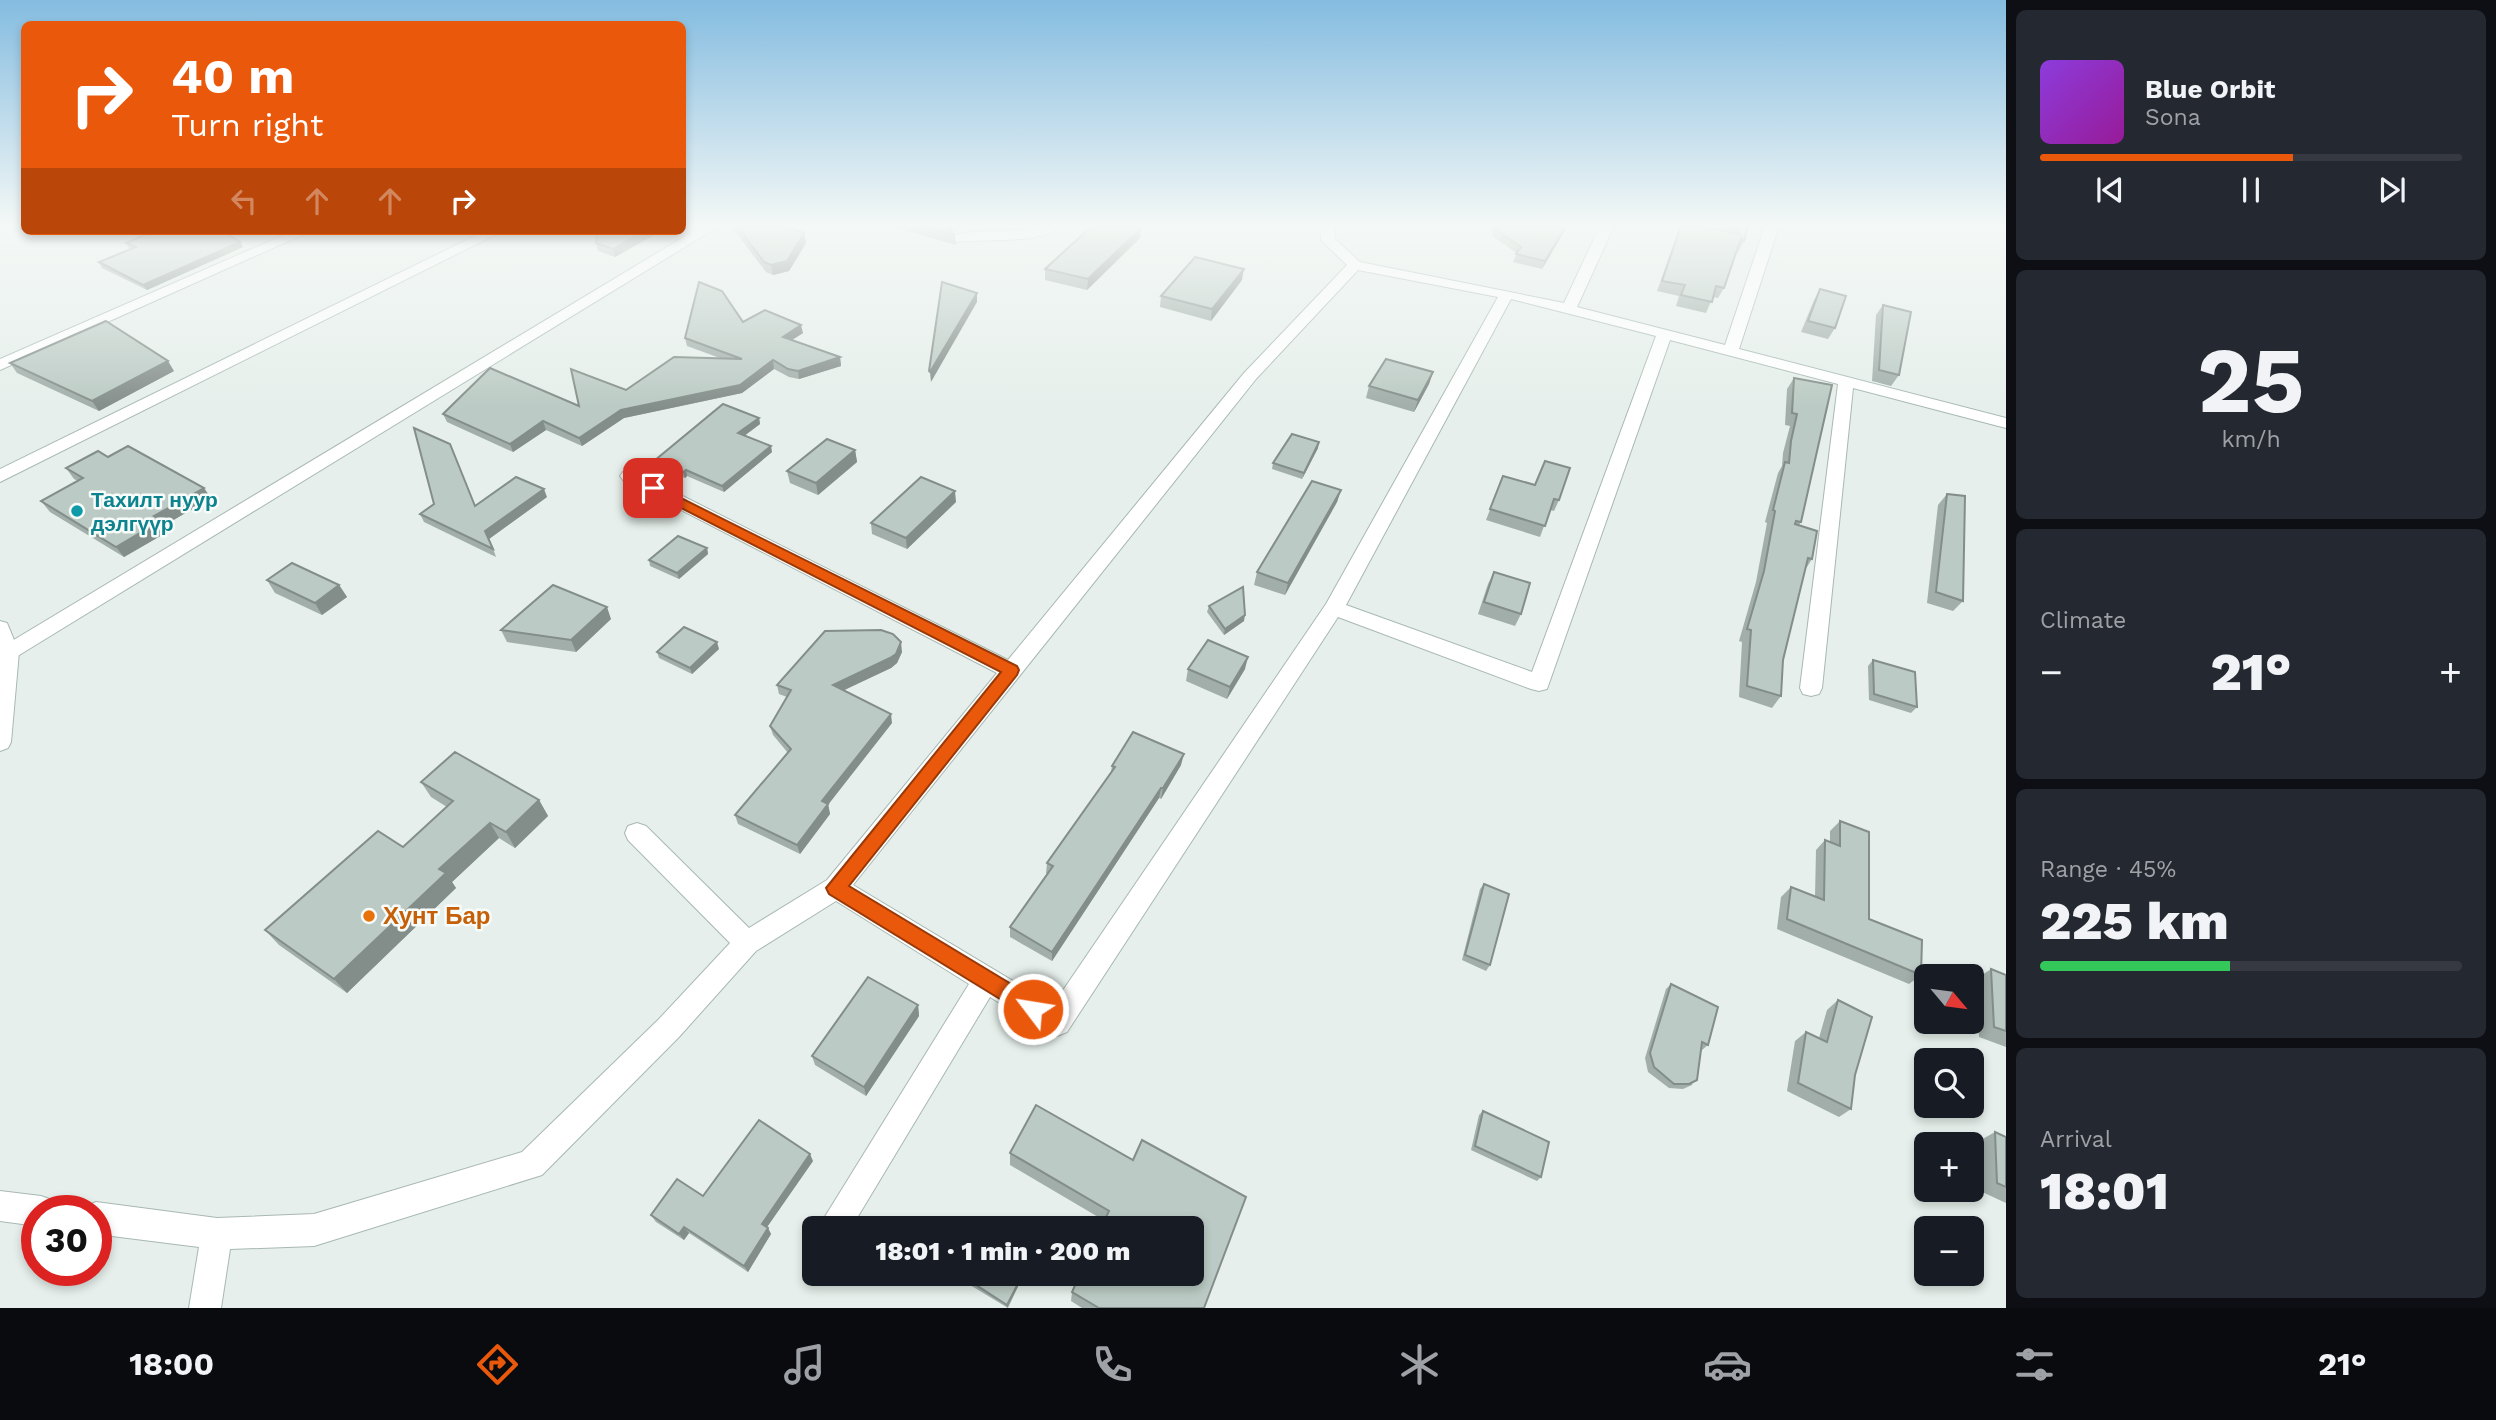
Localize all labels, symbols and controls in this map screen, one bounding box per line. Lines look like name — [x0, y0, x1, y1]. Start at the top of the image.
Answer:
text: 40 m — [171, 47, 294, 105]
icon: right — [56, 49, 147, 140]
text: Blue Orbit — [2145, 74, 2275, 104]
text: Sona — [2145, 104, 2201, 131]
text: Turn right — [171, 106, 323, 144]
icon: previous — [2091, 171, 2129, 209]
icon: pause — [2232, 171, 2270, 209]
icon: next — [2373, 171, 2411, 209]
icon: left — [225, 182, 263, 220]
icon: ahead — [298, 182, 336, 220]
icon: ahead — [371, 182, 409, 220]
icon: right — [444, 182, 482, 220]
text: 25 — [2197, 327, 2305, 434]
text: km/h — [2221, 426, 2281, 453]
pin — [623, 458, 683, 518]
icon: arrive — [634, 469, 672, 507]
place label: Тахилт нуур дэлгүүр — [91, 487, 218, 536]
marker: Тахилт нуур дэлгүүр — [69, 503, 85, 519]
text: Climate — [2040, 607, 2126, 634]
text: 21° — [2211, 642, 2291, 703]
text: − — [2040, 650, 2063, 694]
text: + — [2439, 650, 2462, 694]
text: Range · 45% — [2040, 856, 2176, 883]
text: 225 km — [2040, 891, 2229, 952]
place label: Хунт Бар — [383, 902, 490, 930]
marker: Хунт Бар — [361, 908, 377, 924]
north arrow — [1914, 964, 1984, 1034]
map controls — [1914, 964, 1984, 1286]
position arrow — [996, 972, 1070, 1046]
button: search — [1914, 1048, 1984, 1118]
text: Arrival — [2040, 1126, 2112, 1153]
button: + — [1914, 1132, 1984, 1202]
text: 18:01 — [2040, 1161, 2169, 1222]
speed limit sign: 30 — [21, 1195, 112, 1286]
button: − — [1914, 1216, 1984, 1286]
text: 18:01 · 1 min · 200 m — [876, 1236, 1130, 1266]
icon: directions — [473, 1340, 522, 1389]
icon: music — [780, 1340, 829, 1389]
icon: phone — [1088, 1340, 1137, 1389]
icon: climate — [1395, 1340, 1444, 1389]
icon: car — [1703, 1340, 1752, 1389]
icon: filters — [2010, 1340, 2059, 1389]
text: 18:00 — [129, 1345, 214, 1383]
text: 21° — [2318, 1345, 2367, 1383]

